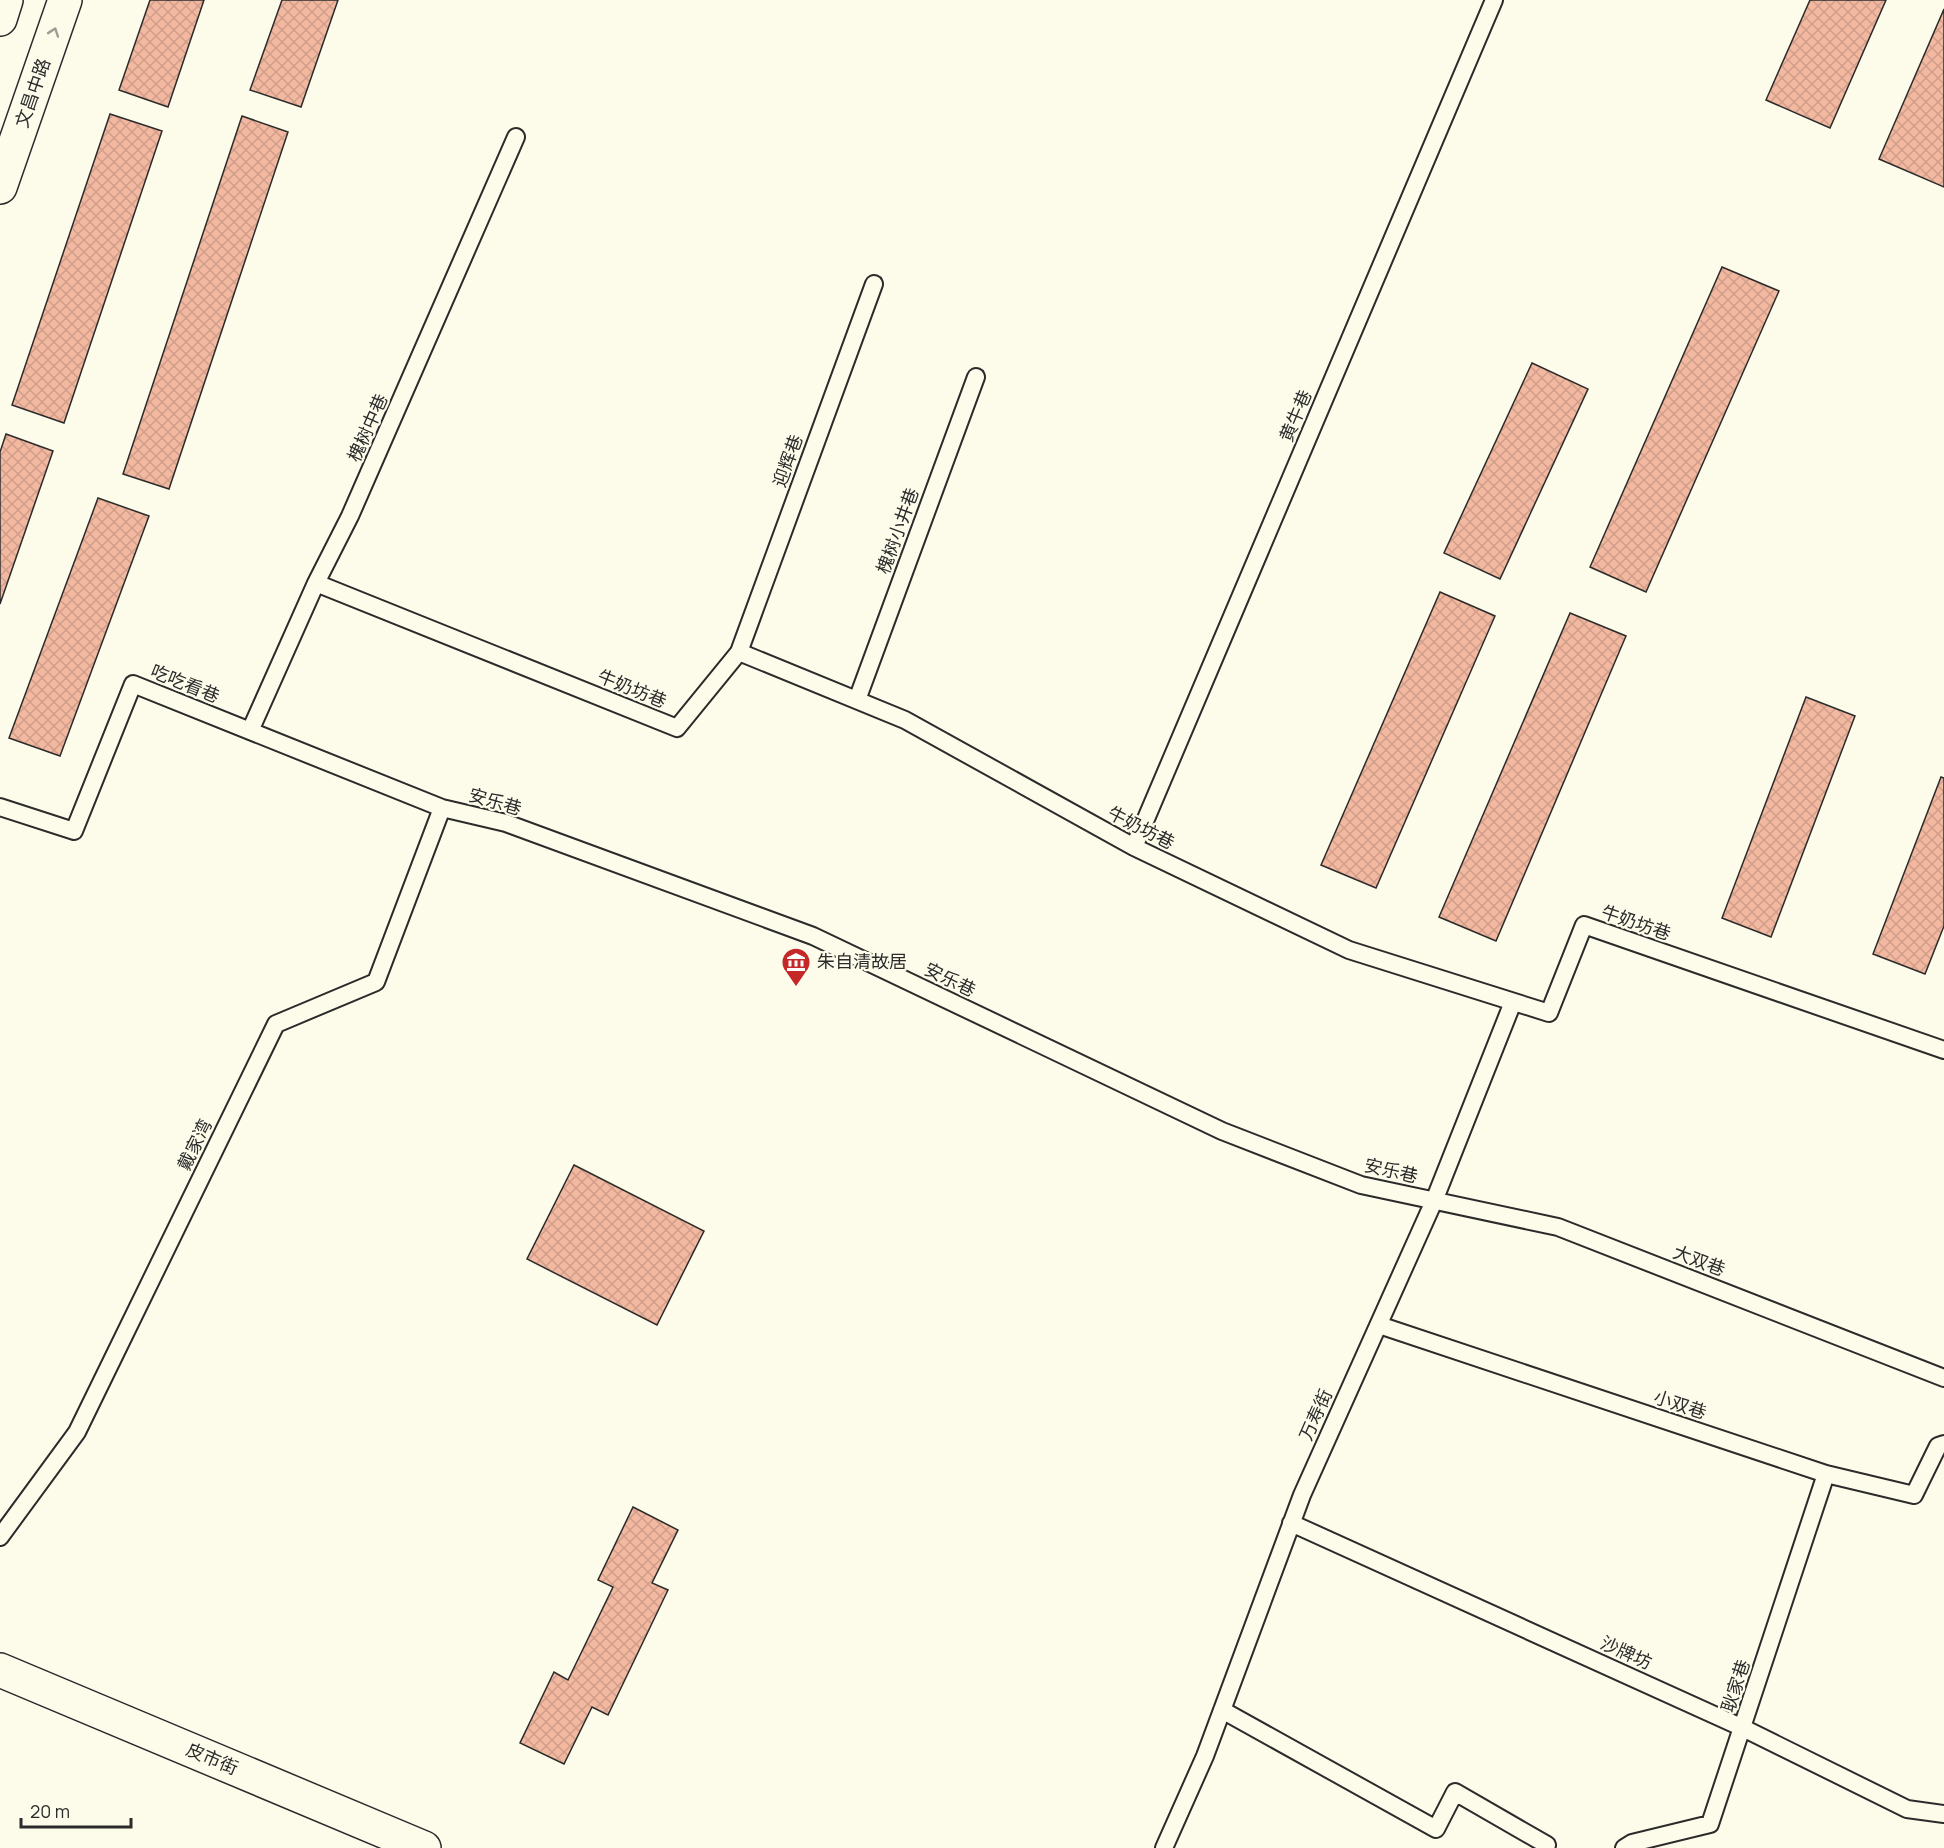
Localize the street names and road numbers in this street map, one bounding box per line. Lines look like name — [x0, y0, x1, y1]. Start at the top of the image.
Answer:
street label: 文昌中路 — [9, 55, 55, 131]
street label: 黄牛巷 — [1273, 386, 1317, 445]
street label: 槐树中巷 — [341, 390, 393, 465]
street label: 迎辉巷 — [767, 431, 808, 490]
street label: 槐树小井巷 — [870, 484, 924, 577]
street label: 吃吃看巷 — [148, 658, 223, 708]
street label: 牛奶坊巷 — [595, 663, 670, 713]
street label: 安乐巷 — [466, 782, 525, 820]
street label: 牛奶坊巷 — [1104, 800, 1179, 854]
street label: 牛奶坊巷 — [1598, 899, 1674, 945]
street label: 安乐巷 — [921, 956, 980, 1002]
street label: 戴家湾 — [171, 1115, 217, 1174]
street label: 安乐巷 — [1362, 1152, 1420, 1188]
street label: 大双巷 — [1670, 1239, 1729, 1281]
street label: 小双巷 — [1651, 1384, 1710, 1424]
street label: 万寿街 — [1293, 1385, 1337, 1444]
street label: 沙牌坊 — [1597, 1630, 1656, 1674]
street label: 耿家巷 — [1715, 1656, 1755, 1715]
street label: 皮市街 — [183, 1736, 242, 1780]

